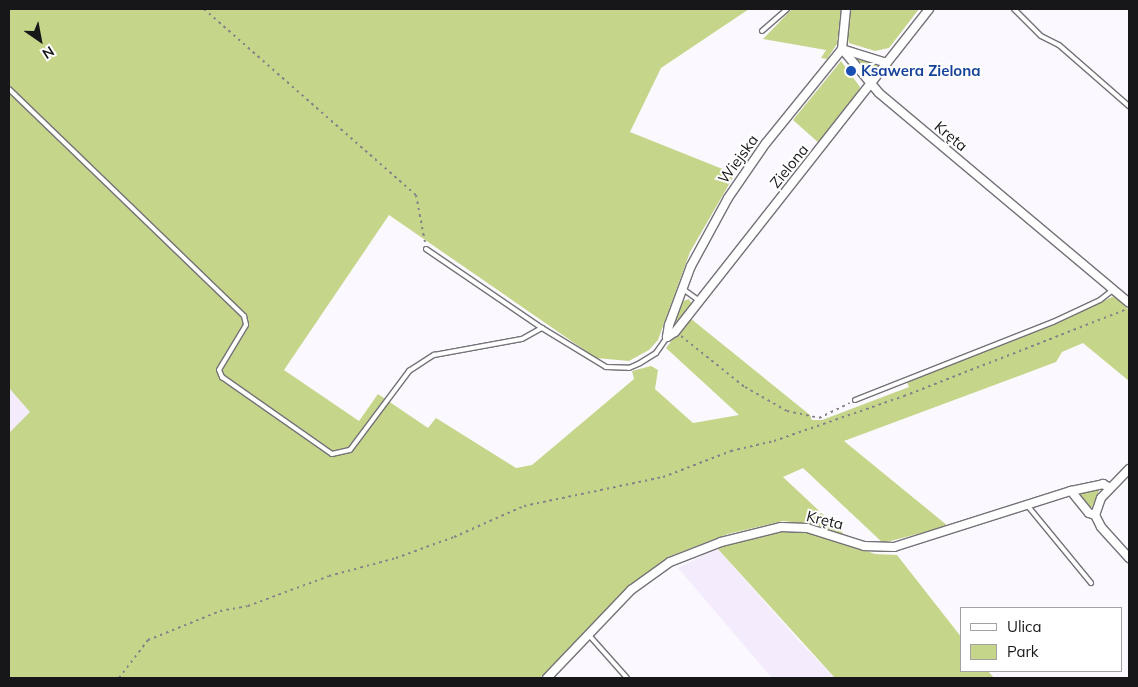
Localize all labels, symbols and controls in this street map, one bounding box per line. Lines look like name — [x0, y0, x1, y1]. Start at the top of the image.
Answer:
north arrow — [15, 15, 65, 65]
text: N — [39, 42, 58, 63]
place label: Ksawera Zielona — [861, 62, 981, 80]
marker: Ksawera Zielona — [845, 65, 857, 77]
street label: Kręta — [931, 117, 971, 155]
street label: Wiejska — [714, 131, 762, 187]
street label: Zielona — [766, 141, 812, 191]
street label: Kręta — [805, 507, 845, 533]
legend — [960, 607, 1123, 672]
text: Ulica — [1007, 617, 1041, 636]
text: Park — [1007, 642, 1039, 661]

